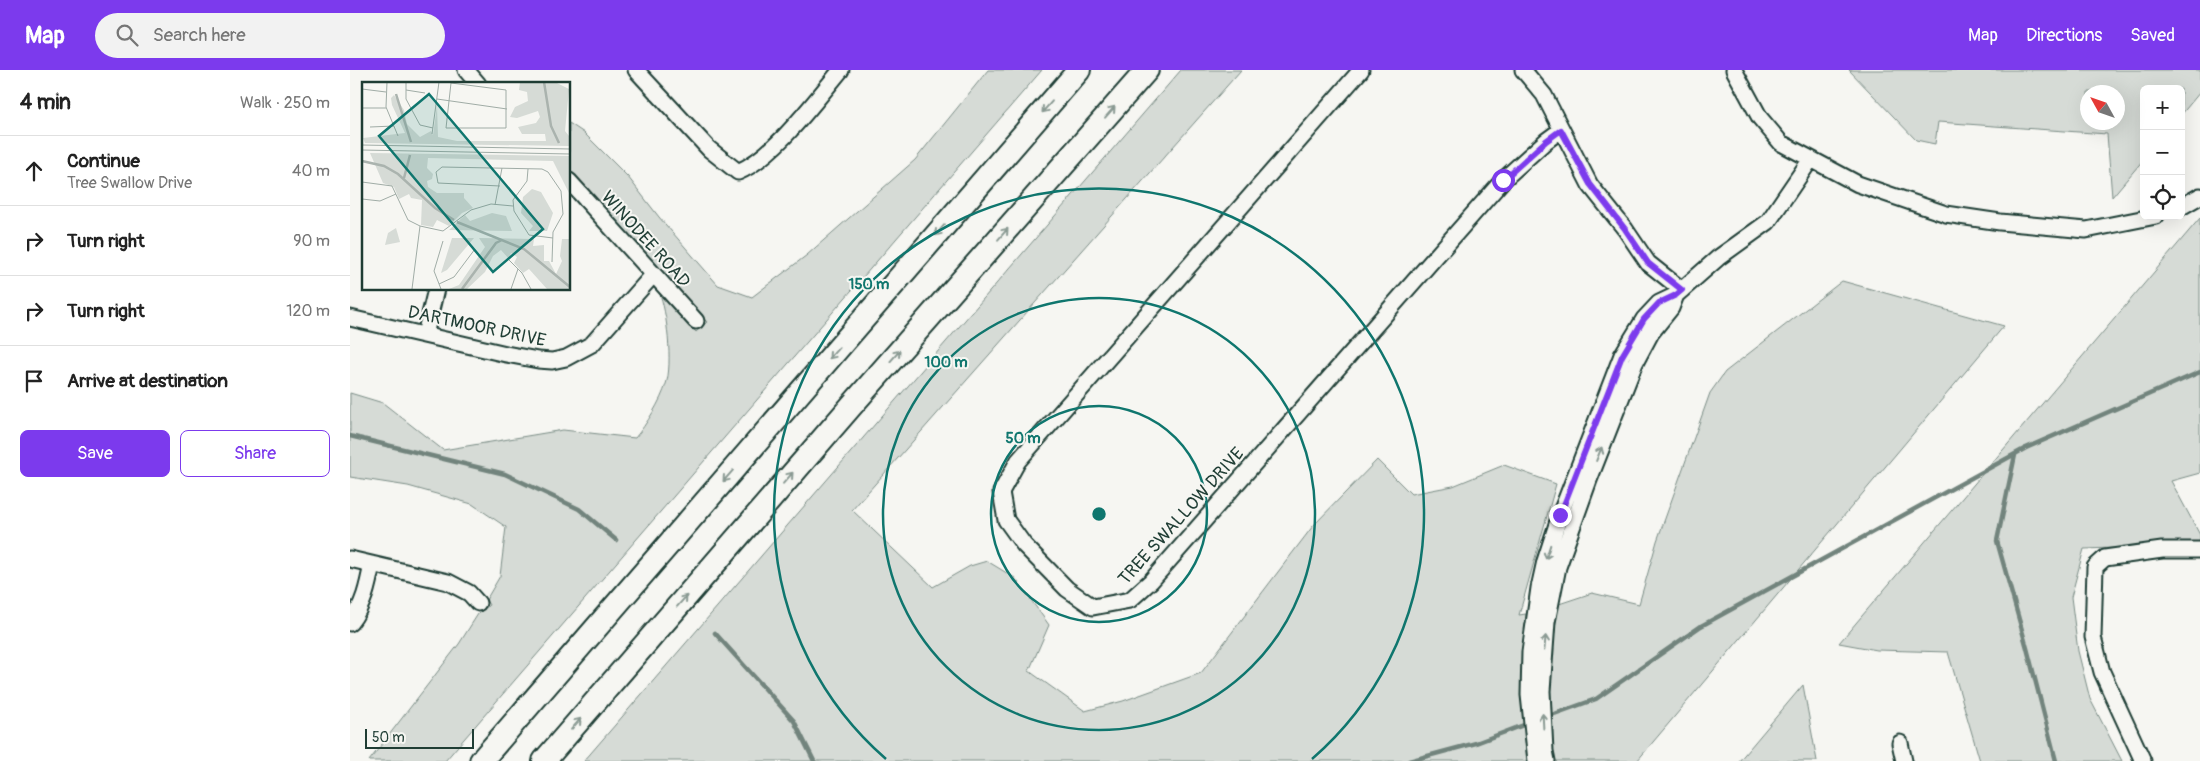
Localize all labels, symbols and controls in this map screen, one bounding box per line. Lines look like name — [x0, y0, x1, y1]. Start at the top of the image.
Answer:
search box — [95, 13, 445, 58]
text: Map — [25, 21, 65, 50]
icon: search — [113, 21, 141, 49]
text: Search here — [153, 23, 246, 47]
text: Map — [1968, 24, 1998, 47]
text: Directions — [2026, 24, 2102, 47]
text: Saved — [2130, 24, 2175, 47]
inset map — [362, 82, 570, 290]
north arrow — [2080, 85, 2125, 130]
map controls — [2140, 85, 2185, 220]
button: + — [2140, 85, 2185, 130]
text: 4 min — [20, 89, 71, 116]
text: Walk · 250 m — [240, 93, 330, 113]
one-way arrow — [1041, 100, 1052, 113]
one-way arrow — [1104, 105, 1116, 118]
button: − — [2140, 130, 2185, 175]
text: Continue — [67, 149, 140, 173]
icon: ahead — [20, 157, 48, 185]
text: 40 m — [292, 161, 330, 181]
route start — [1492, 169, 1515, 192]
text: Tree Swallow Drive — [67, 173, 192, 193]
button: locate — [2140, 175, 2185, 220]
street label: WINODEE ROAD — [596, 186, 695, 293]
one-way arrow — [935, 223, 946, 236]
icon: right — [20, 227, 48, 255]
one-way arrow — [997, 227, 1009, 240]
text: Turn right — [67, 229, 145, 253]
text: 90 m — [293, 231, 330, 251]
text: 150 m — [849, 275, 889, 294]
icon: right — [20, 297, 48, 325]
text: Turn right — [67, 299, 145, 323]
text: 120 m — [286, 301, 330, 321]
street label: DARTMOOR DRIVE — [406, 301, 548, 352]
one-way arrow — [828, 346, 840, 359]
one-way arrow — [890, 349, 901, 362]
text: 100 m — [925, 353, 967, 372]
icon: arrive — [20, 367, 48, 395]
text: Arrive at destination — [67, 369, 228, 393]
text: 50 m — [1006, 429, 1040, 448]
button: Save — [20, 430, 170, 477]
button: Share — [180, 430, 330, 477]
street label: TREE SWALLOW DRIVE — [1113, 443, 1249, 590]
one-way arrow — [1595, 447, 1604, 462]
one-way arrow — [722, 469, 734, 482]
one-way arrow — [783, 472, 794, 485]
route end — [1549, 504, 1572, 527]
centre of rings — [1090, 505, 1108, 523]
one-way arrow — [1542, 544, 1552, 560]
one-way arrow — [676, 595, 688, 608]
one-way arrow — [1541, 635, 1550, 651]
one-way arrow — [1538, 713, 1548, 730]
one-way arrow — [570, 718, 581, 731]
scale bar — [365, 726, 474, 749]
text: 50 m — [372, 729, 405, 746]

